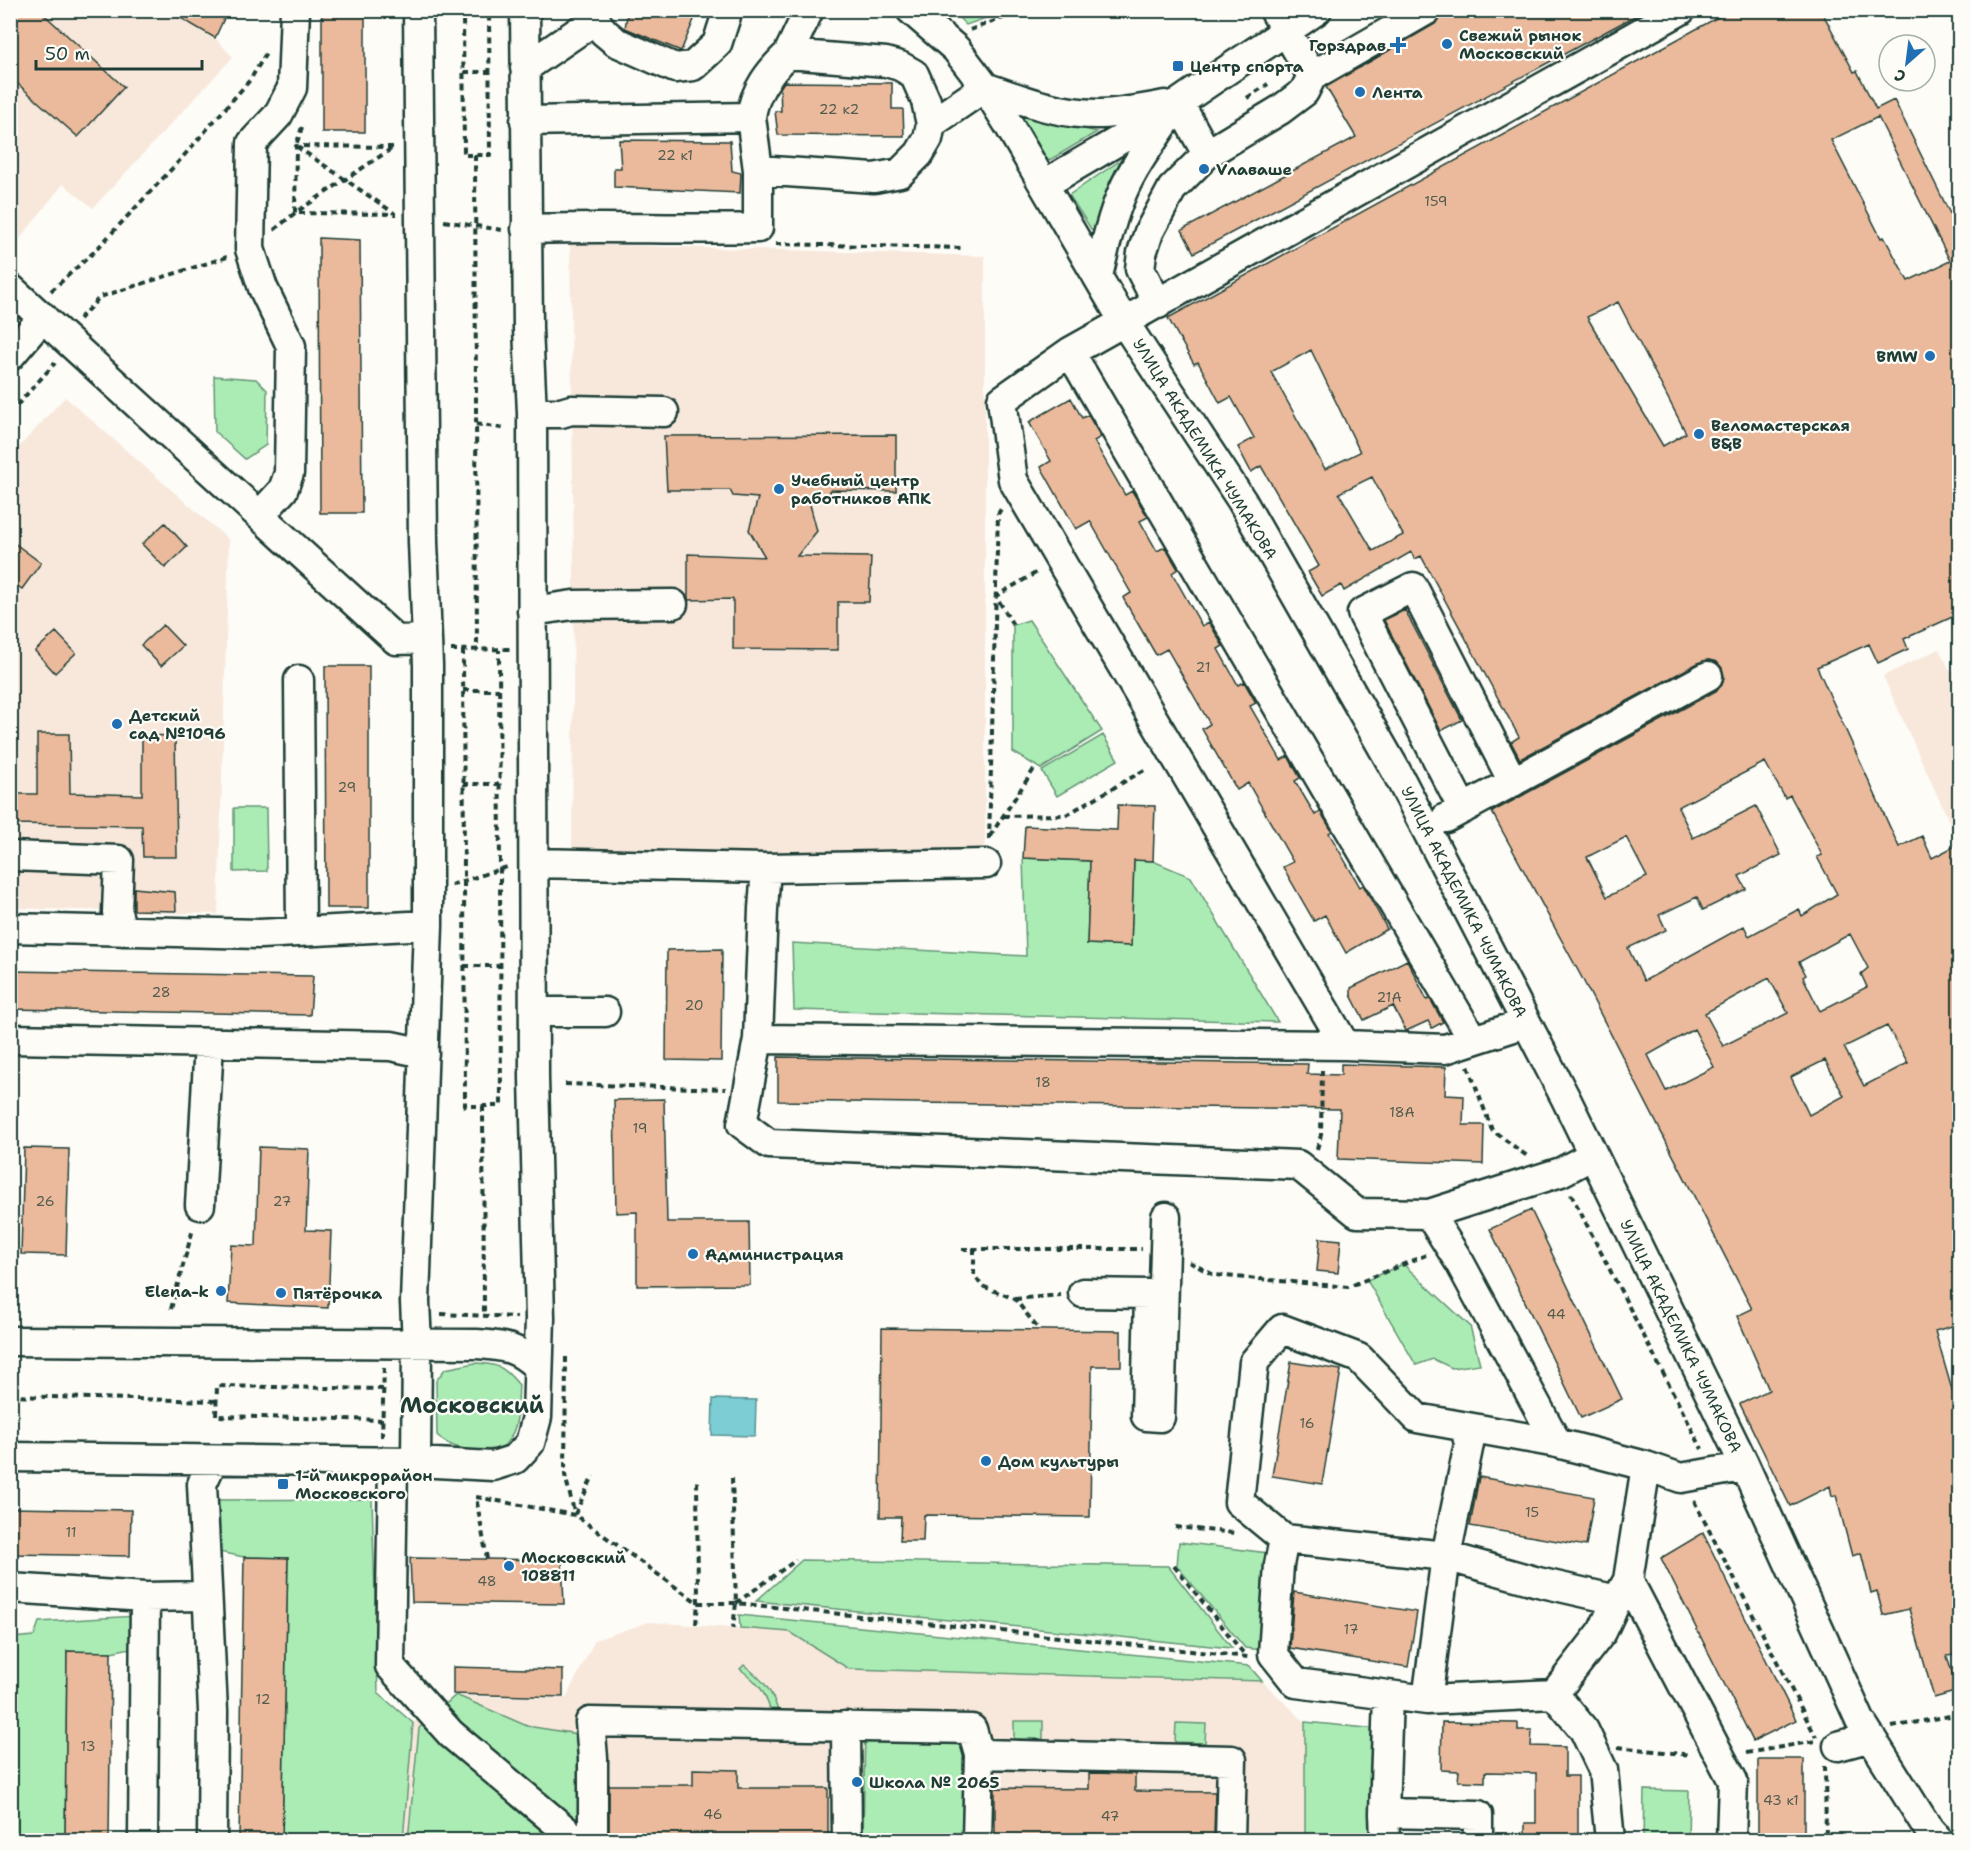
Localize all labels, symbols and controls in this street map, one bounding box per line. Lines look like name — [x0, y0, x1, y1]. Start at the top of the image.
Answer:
place label: Свежий рынок Московский — [1459, 25, 1582, 64]
scale bar — [36, 33, 202, 71]
north arrow — [1877, 33, 1937, 93]
place label: Горздрав — [1309, 35, 1386, 56]
marker: Свежий рынок Московский — [1440, 37, 1454, 51]
marker: Горздрав — [1391, 38, 1405, 52]
text: 50 m — [45, 42, 90, 66]
place label: Центр спорта — [1190, 56, 1304, 77]
marker: Центр спорта — [1171, 59, 1185, 73]
text: С — [1891, 64, 1909, 87]
place label: Лента — [1372, 82, 1423, 103]
marker: Лента — [1353, 85, 1367, 99]
house number: 22 к2 — [819, 100, 859, 118]
house number: 22 к1 — [657, 146, 693, 164]
place label: Vлаваше — [1216, 159, 1293, 180]
marker: Vлаваше — [1197, 162, 1211, 176]
house number: 159 — [1424, 192, 1448, 210]
street label: УЛИЦА АКАДЕМИКА ЧУМАКОВА — [1128, 335, 1282, 563]
place label: BMW — [1876, 346, 1918, 367]
marker: BMW — [1923, 349, 1937, 363]
place label: Веломастерская B&B — [1711, 415, 1850, 454]
marker: Веломастерская B&B — [1692, 427, 1706, 441]
place label: Учебный центр работников АПК — [791, 470, 931, 509]
marker: Учебный центр работников АПК — [772, 482, 786, 496]
house number: 21 — [1196, 658, 1210, 676]
place label: Детский сад №1096 — [129, 705, 226, 744]
marker: Детский сад №1096 — [110, 717, 124, 731]
house number: 29 — [338, 778, 356, 796]
street label: УЛИЦА АКАДЕМИКА ЧУМАКОВА — [1396, 783, 1532, 1021]
house number: 28 — [151, 983, 171, 1001]
house number: 21А — [1376, 988, 1402, 1006]
house number: 20 — [684, 996, 704, 1014]
house number: 18 — [1035, 1073, 1051, 1091]
house number: 18А — [1389, 1103, 1415, 1121]
house number: 19 — [632, 1119, 648, 1137]
house number: 26 — [36, 1192, 55, 1210]
house number: 27 — [273, 1192, 291, 1210]
street label: УЛИЦА АКАДЕМИКА ЧУМАКОВА — [1615, 1216, 1747, 1456]
place label: Администрация — [705, 1244, 844, 1265]
marker: Администрация — [686, 1247, 700, 1261]
place label: Elena-k — [145, 1281, 209, 1302]
place label: Пятёрочка — [293, 1283, 382, 1304]
marker: Elena-k — [214, 1284, 228, 1298]
marker: Пятёрочка — [274, 1286, 288, 1300]
house number: 44 — [1546, 1305, 1566, 1323]
district label: Московский — [400, 1391, 544, 1420]
house number: 16 — [1299, 1414, 1315, 1432]
place label: Дом культуры — [998, 1451, 1119, 1472]
marker: Дом культуры — [979, 1454, 993, 1468]
place label: 1-й микрорайон Московского — [295, 1465, 433, 1504]
marker: 1-й микрорайон Московского — [276, 1477, 290, 1491]
house number: 15 — [1525, 1503, 1539, 1521]
house number: 11 — [65, 1523, 77, 1541]
place label: Московский 108811 — [521, 1547, 626, 1586]
marker: Московский 108811 — [502, 1559, 516, 1573]
house number: 48 — [477, 1572, 497, 1590]
house number: 17 — [1344, 1620, 1358, 1638]
house number: 12 — [256, 1690, 270, 1708]
house number: 13 — [81, 1737, 95, 1755]
place label: Школа № 2065 — [869, 1772, 999, 1793]
marker: Школа № 2065 — [850, 1775, 864, 1789]
house number: 43 к1 — [1763, 1791, 1799, 1809]
house number: 46 — [703, 1805, 723, 1823]
house number: 47 — [1101, 1807, 1119, 1825]

